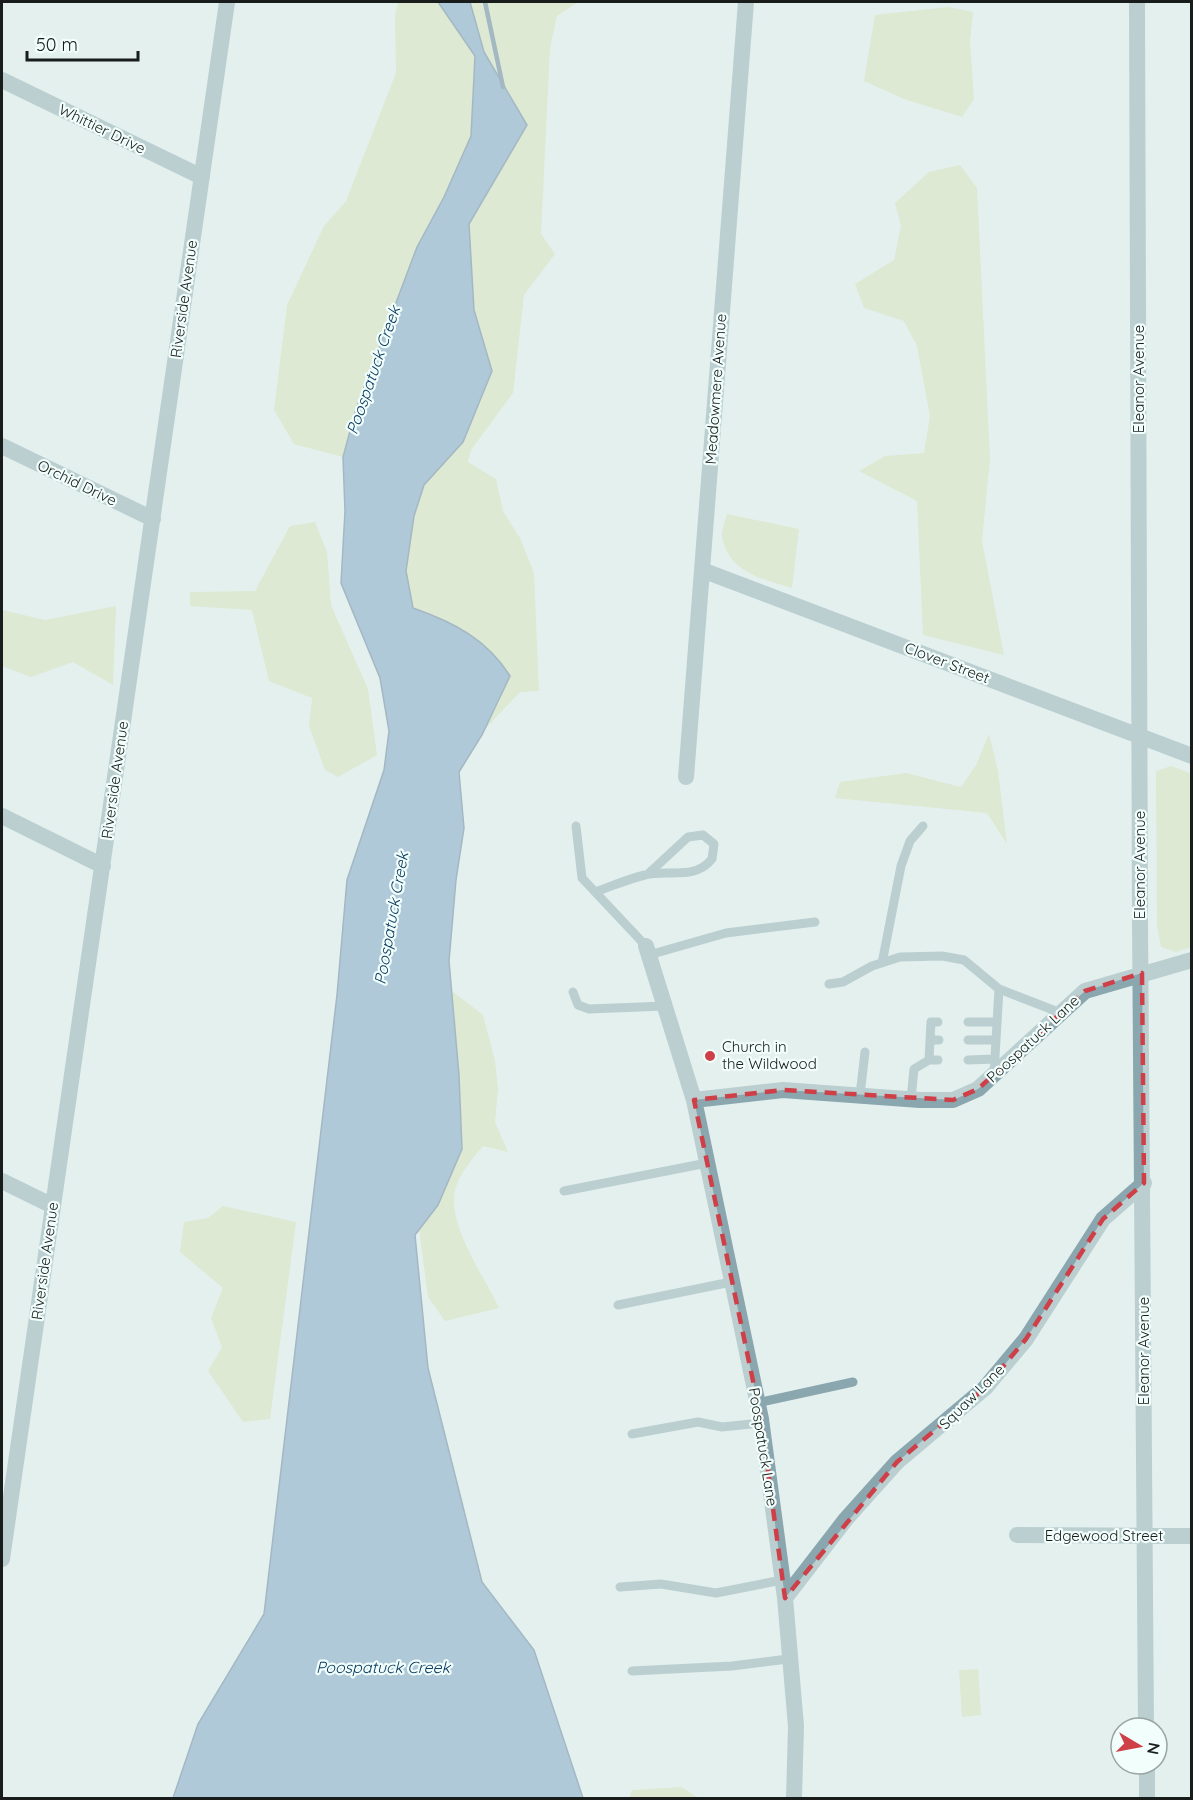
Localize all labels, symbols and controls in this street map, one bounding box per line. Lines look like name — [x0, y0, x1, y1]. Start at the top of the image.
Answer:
scale bar — [27, 24, 138, 62]
text: 50 m — [36, 33, 78, 56]
street label: Whittier Drive — [56, 99, 149, 158]
street label: Riverside Avenue — [166, 239, 201, 359]
water label: Poospatuck Creek — [342, 302, 405, 437]
street label: Meadowmere Avenue — [701, 313, 730, 465]
street label: Eleanor Avenue — [1129, 325, 1148, 433]
street label: Orchid Drive — [35, 455, 120, 510]
street label: Clover Street — [902, 638, 992, 687]
street label: Riverside Avenue — [97, 720, 132, 840]
street label: Eleanor Avenue — [1130, 811, 1149, 919]
water label: Poospatuck Creek — [369, 849, 413, 986]
street label: Poospatuck Lane — [982, 991, 1083, 1086]
place label: Church in the Wildwood — [722, 1037, 817, 1073]
marker: Church in the Wildwood — [703, 1049, 717, 1063]
street label: Riverside Avenue — [27, 1201, 62, 1321]
street label: Eleanor Avenue — [1134, 1297, 1153, 1405]
street label: Squaw Lane — [935, 1360, 1008, 1433]
street label: Poospatuck Lane — [745, 1386, 782, 1508]
street label: Edgewood Street — [1045, 1526, 1163, 1545]
water label: Poospatuck Creek — [316, 1657, 452, 1677]
north arrow — [1109, 1716, 1169, 1776]
text: N — [1143, 1741, 1165, 1756]

